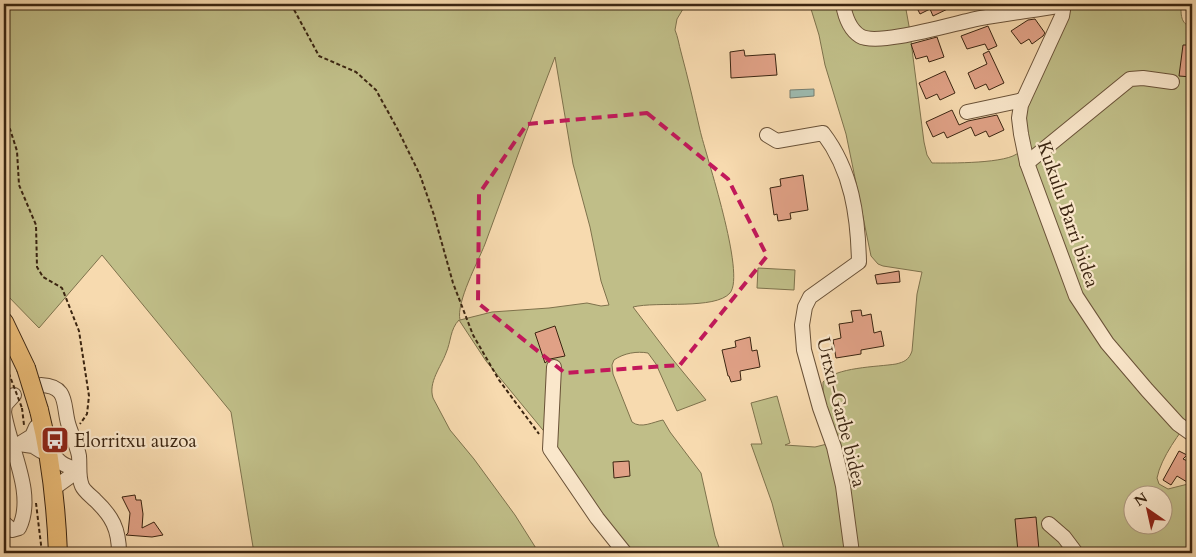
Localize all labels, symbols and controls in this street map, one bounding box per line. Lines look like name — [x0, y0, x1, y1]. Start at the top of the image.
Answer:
street label: Kukulu Barri bidea — [1031, 138, 1105, 291]
street label: Urtxu-Garbe bidea — [810, 335, 872, 490]
bus stop icon: Elorritxu auzoa — [40, 425, 70, 455]
place label: Elorritxu auzoa — [74, 428, 197, 454]
north arrow — [1124, 484, 1174, 534]
text: N — [1131, 488, 1151, 511]

